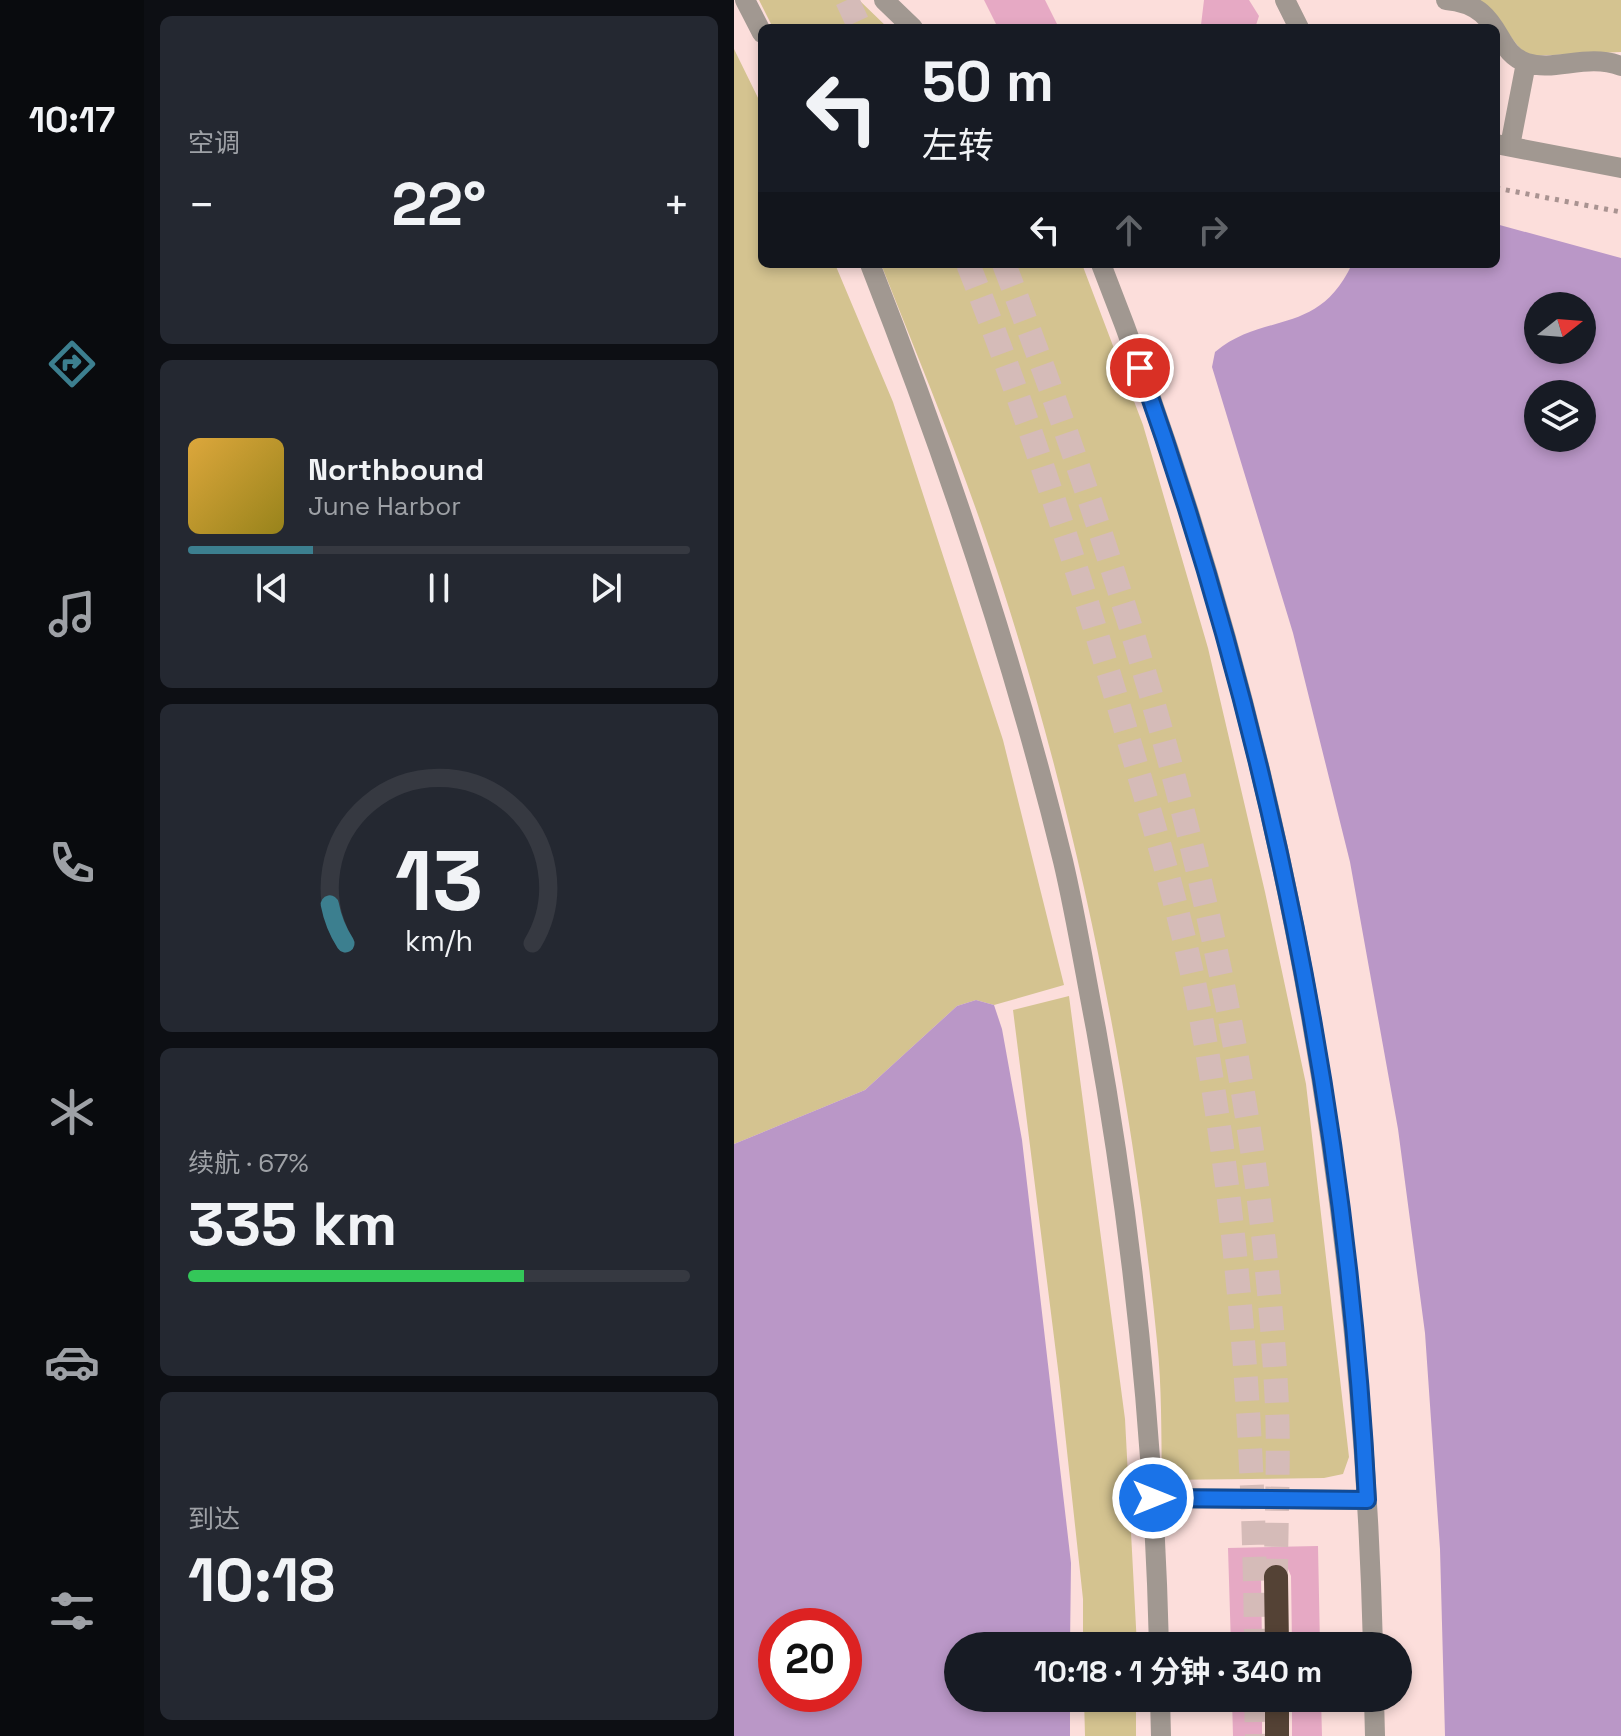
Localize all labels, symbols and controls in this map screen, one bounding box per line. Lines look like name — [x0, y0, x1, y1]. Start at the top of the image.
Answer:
text: 50 m — [922, 46, 1054, 117]
icon: left — [790, 56, 894, 160]
text: 10:17 — [29, 97, 115, 143]
text: 左转 — [922, 123, 994, 169]
text: 空调 — [188, 126, 240, 160]
text: 22° — [392, 166, 486, 243]
text: − — [188, 177, 215, 233]
text: + — [663, 177, 690, 233]
icon: left — [1023, 208, 1067, 252]
icon: ahead — [1107, 208, 1151, 252]
icon: right — [1191, 208, 1235, 252]
north arrow — [1524, 292, 1596, 364]
map controls — [1524, 292, 1596, 452]
pin — [1106, 334, 1174, 402]
icon: directions — [44, 336, 100, 392]
icon: arrive — [1118, 346, 1162, 390]
button: layers — [1524, 380, 1596, 452]
text: Northbound — [308, 450, 484, 489]
text: June Harbor — [308, 489, 461, 523]
icon: previous — [250, 566, 294, 610]
icon: pause — [417, 566, 461, 610]
icon: next — [584, 566, 628, 610]
icon: music — [44, 586, 100, 642]
text: 13 — [395, 828, 483, 934]
icon: phone — [44, 835, 100, 891]
text: km/h — [405, 923, 473, 959]
icon: climate — [44, 1084, 100, 1140]
text: 续航 · 67% — [188, 1146, 309, 1180]
text: 335 km — [188, 1186, 397, 1263]
icon: car — [44, 1334, 100, 1390]
position arrow — [1111, 1456, 1195, 1540]
text: 到达 — [188, 1502, 240, 1536]
text: 10:18 — [188, 1542, 335, 1619]
icon: filters — [44, 1583, 100, 1639]
speed limit sign: 20 — [758, 1608, 862, 1712]
text: 10:18 · 1 分钟 · 340 m — [1034, 1652, 1322, 1691]

